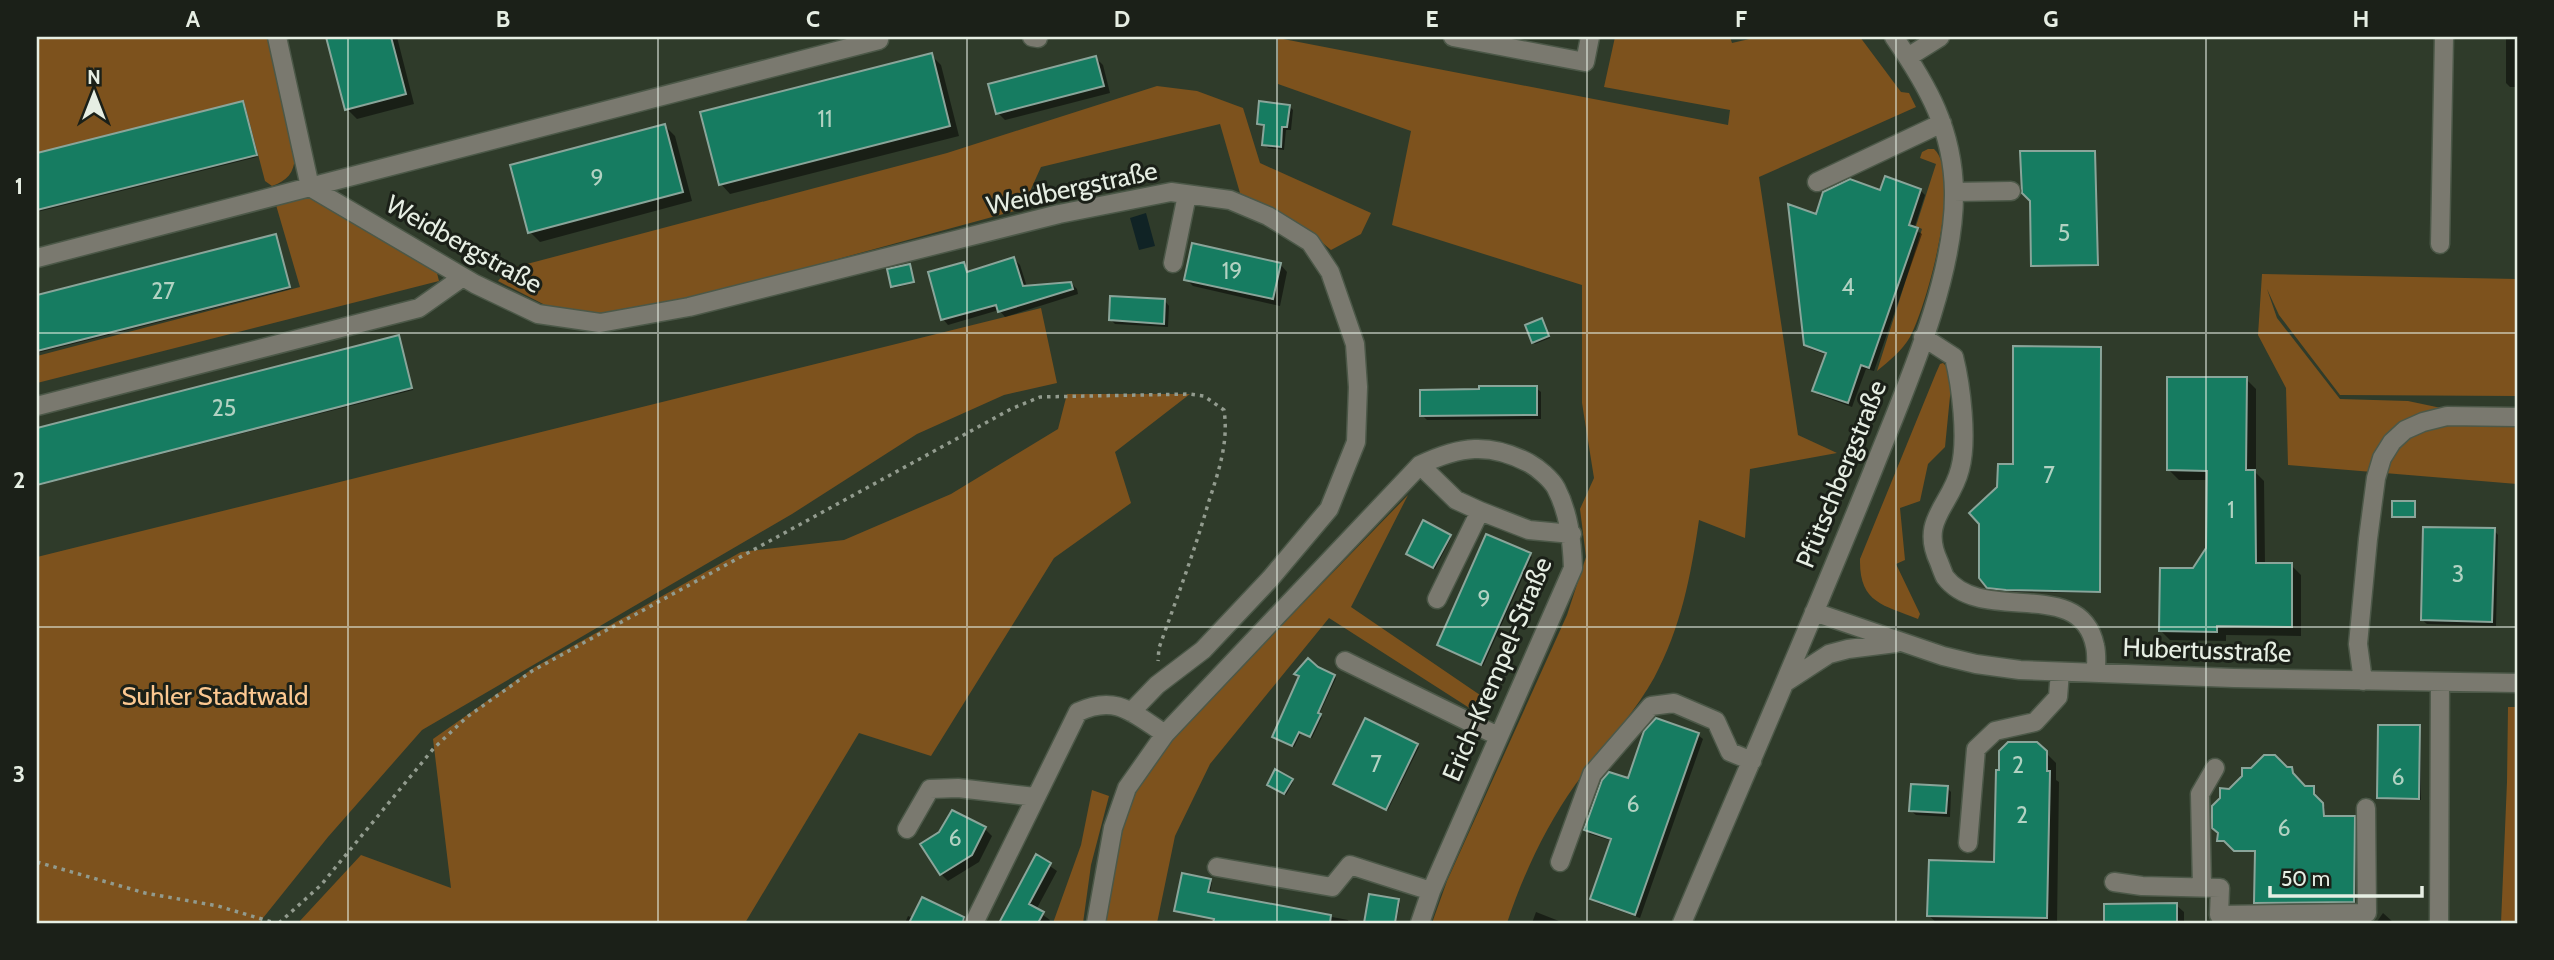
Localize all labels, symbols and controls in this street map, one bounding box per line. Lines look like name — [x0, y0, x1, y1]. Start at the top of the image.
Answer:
text: A — [186, 5, 201, 33]
text: B — [496, 5, 510, 33]
text: C — [806, 5, 820, 33]
text: D — [1114, 5, 1130, 33]
text: E — [1425, 5, 1439, 33]
text: F — [1735, 5, 1747, 33]
text: G — [2043, 5, 2059, 33]
text: H — [2353, 5, 2369, 33]
north arrow — [60, 60, 130, 130]
text: N — [87, 66, 101, 89]
house number: 11 — [818, 105, 833, 133]
street label: Weidbergstraße — [984, 154, 1160, 222]
house number: 9 — [590, 164, 604, 192]
text: 1 — [15, 172, 23, 200]
street label: Weidbergstraße — [380, 188, 548, 300]
house number: 5 — [2058, 219, 2070, 247]
house number: 19 — [1222, 257, 1242, 285]
house number: 4 — [1841, 273, 1855, 301]
house number: 27 — [151, 277, 175, 305]
street label: Pfütschbergstraße — [1789, 376, 1893, 572]
house number: 25 — [212, 394, 236, 422]
house number: 7 — [2043, 461, 2055, 489]
text: 2 — [13, 466, 25, 494]
house number: 1 — [2227, 496, 2235, 524]
street label: Erich-Krempel-Straße — [1435, 552, 1559, 786]
house number: 3 — [2452, 560, 2464, 588]
house number: 9 — [1477, 585, 1491, 613]
street label: Hubertusstraße — [2122, 631, 2292, 669]
park label: Suhler Stadtwald — [121, 680, 309, 712]
house number: 7 — [1370, 750, 1382, 778]
house number: 2 — [2012, 751, 2024, 779]
text: 3 — [13, 760, 25, 788]
house number: 6 — [2391, 763, 2405, 791]
house number: 6 — [1626, 790, 1640, 818]
house number: 2 — [2016, 801, 2028, 829]
house number: 6 — [2277, 814, 2291, 842]
house number: 6 — [948, 824, 962, 852]
scale bar — [2270, 855, 2423, 899]
text: 50 m — [2281, 866, 2330, 891]

